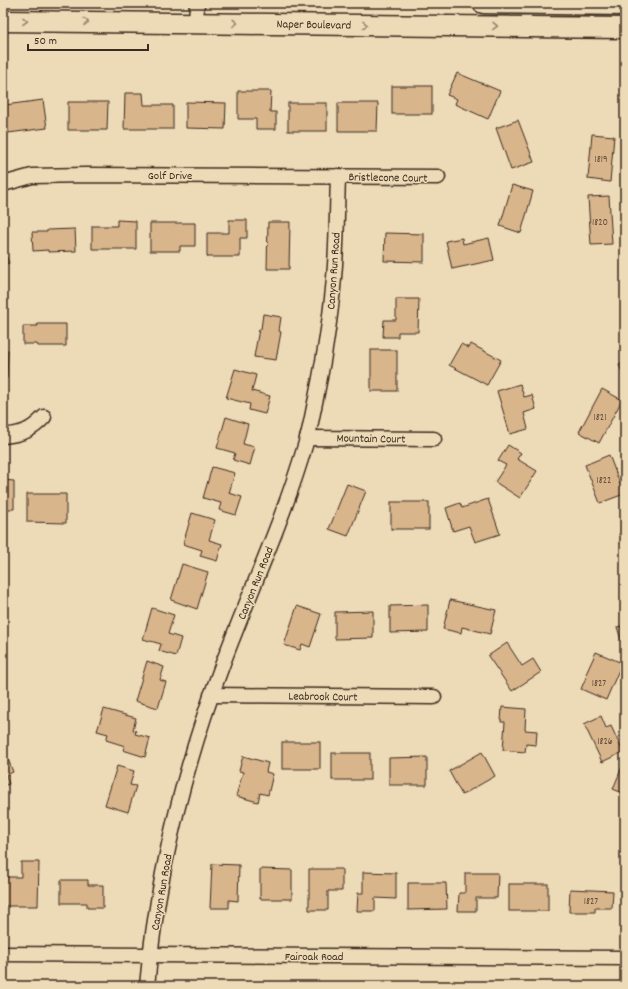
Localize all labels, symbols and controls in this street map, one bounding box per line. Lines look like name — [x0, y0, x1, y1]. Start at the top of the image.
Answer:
street label: Naper Boulevard — [277, 16, 351, 35]
one-way arrow — [22, 17, 28, 25]
one-way arrow — [83, 18, 89, 26]
one-way arrow — [232, 19, 238, 27]
one-way arrow — [362, 21, 368, 29]
one-way arrow — [492, 22, 498, 31]
scale bar — [28, 26, 148, 52]
text: 50 m — [34, 33, 57, 50]
house number: 1819 — [595, 153, 607, 167]
street label: Golf Drive — [148, 168, 192, 185]
street label: Bristlecone Court — [348, 169, 428, 188]
house number: 1820 — [592, 216, 608, 230]
street label: Canyon Run Road — [323, 232, 346, 310]
house number: 1821 — [594, 411, 606, 425]
street label: Mountain Court — [336, 430, 406, 449]
house number: 1822 — [597, 474, 611, 488]
street label: Canyon Run Road — [234, 545, 279, 623]
house number: 1827 — [592, 677, 606, 691]
street label: Leabrook Court — [288, 688, 358, 707]
house number: 1826 — [597, 735, 613, 749]
street label: Canyon Run Road — [147, 853, 178, 932]
house number: 1827 — [584, 895, 598, 909]
street label: Fairoak Road — [285, 949, 343, 966]

